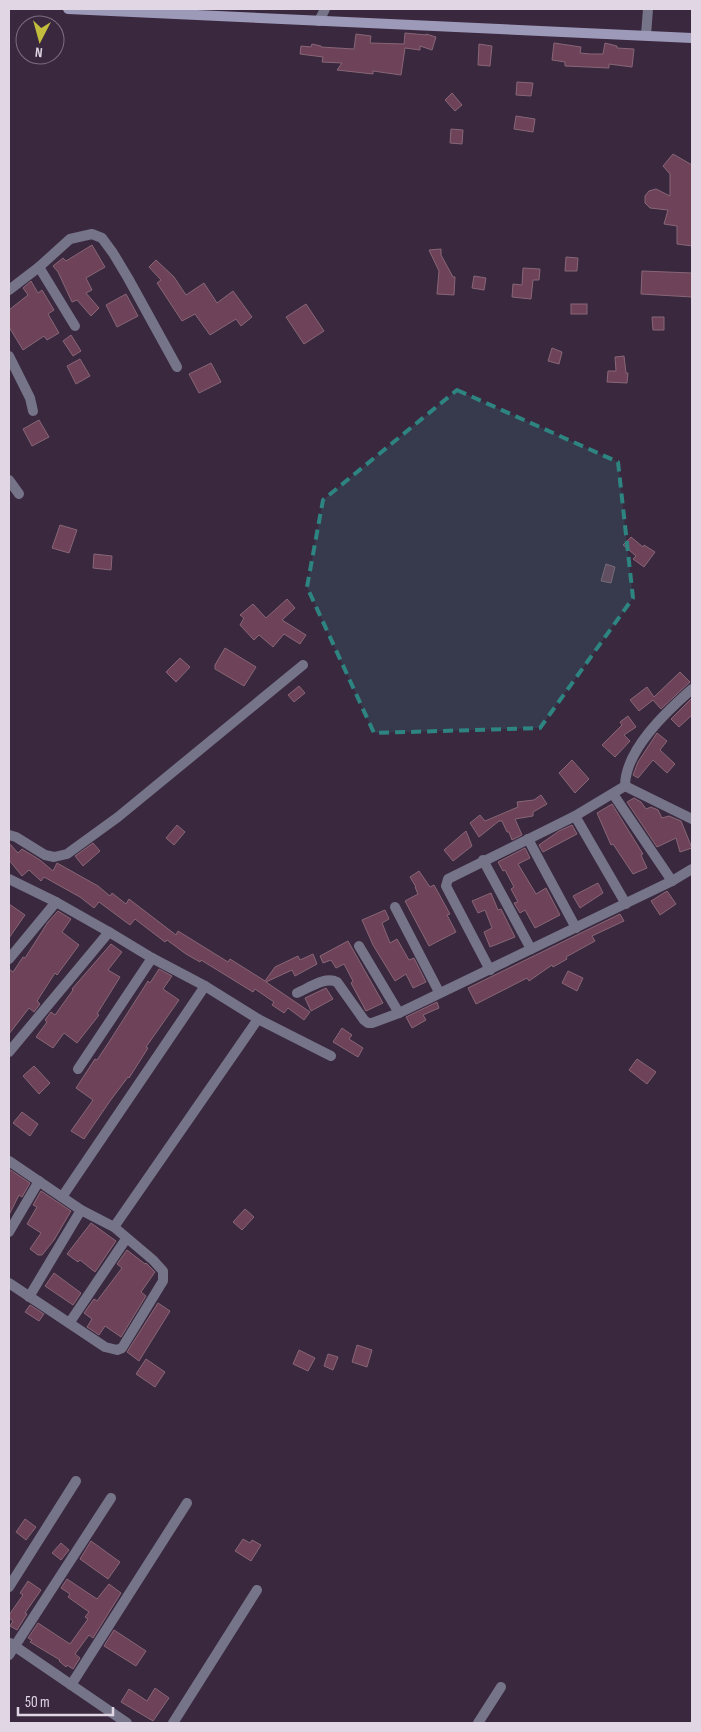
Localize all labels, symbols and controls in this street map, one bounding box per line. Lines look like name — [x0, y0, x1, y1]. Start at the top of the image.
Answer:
north arrow — [15, 15, 65, 65]
text: N — [34, 44, 43, 61]
scale bar — [18, 1684, 112, 1716]
text: 50 m — [25, 1693, 50, 1712]

